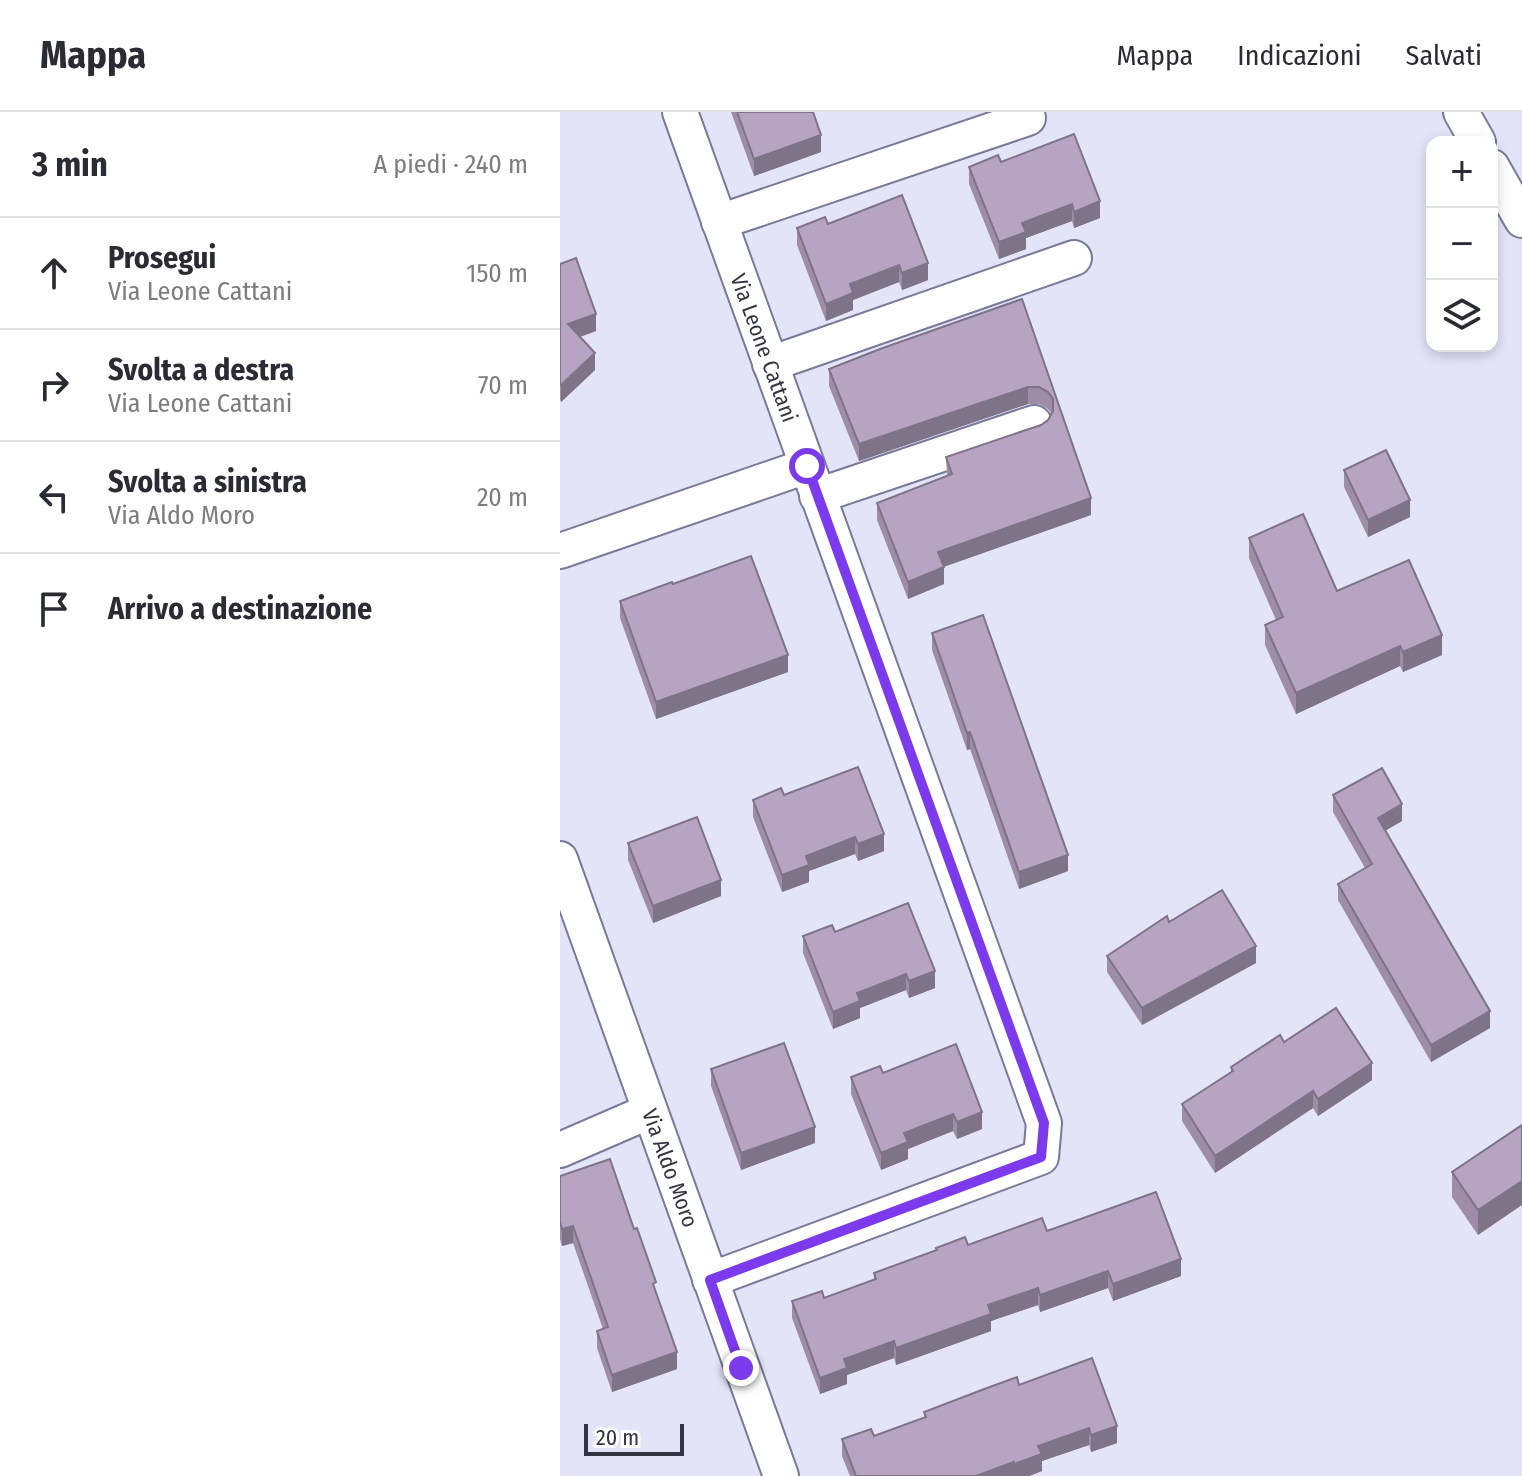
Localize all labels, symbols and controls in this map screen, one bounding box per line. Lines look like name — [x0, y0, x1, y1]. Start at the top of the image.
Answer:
text: Mappa — [40, 32, 146, 78]
text: Mappa — [1116, 39, 1193, 72]
text: Indicazioni — [1237, 39, 1362, 72]
text: Salvati — [1406, 39, 1482, 72]
map controls — [1426, 136, 1498, 352]
button: + — [1426, 136, 1498, 208]
text: 3 min — [32, 144, 108, 185]
text: A piedi · 240 m — [374, 149, 528, 180]
button: − — [1426, 208, 1498, 280]
text: Prosegui — [108, 240, 216, 276]
icon: ahead — [32, 251, 76, 295]
text: 150 m — [466, 258, 528, 289]
street label: Via Leone Cattani — [725, 270, 803, 426]
text: Via Leone Cattani — [108, 276, 292, 307]
button: layers — [1426, 280, 1498, 352]
text: Svolta a destra — [108, 352, 294, 388]
icon: right — [32, 363, 76, 407]
text: 70 m — [478, 370, 528, 401]
text: Via Leone Cattani — [108, 388, 292, 419]
route start — [789, 448, 825, 484]
text: Svolta a sinistra — [108, 464, 307, 500]
icon: left — [32, 475, 76, 519]
text: 20 m — [477, 482, 528, 513]
text: Via Aldo Moro — [108, 500, 255, 531]
icon: arrive — [32, 587, 76, 631]
text: Arrivo a destinazione — [108, 591, 372, 627]
street label: Via Aldo Moro — [636, 1105, 704, 1231]
route end — [723, 1350, 759, 1386]
scale bar — [584, 1420, 684, 1456]
text: 20 m — [596, 1424, 639, 1451]

